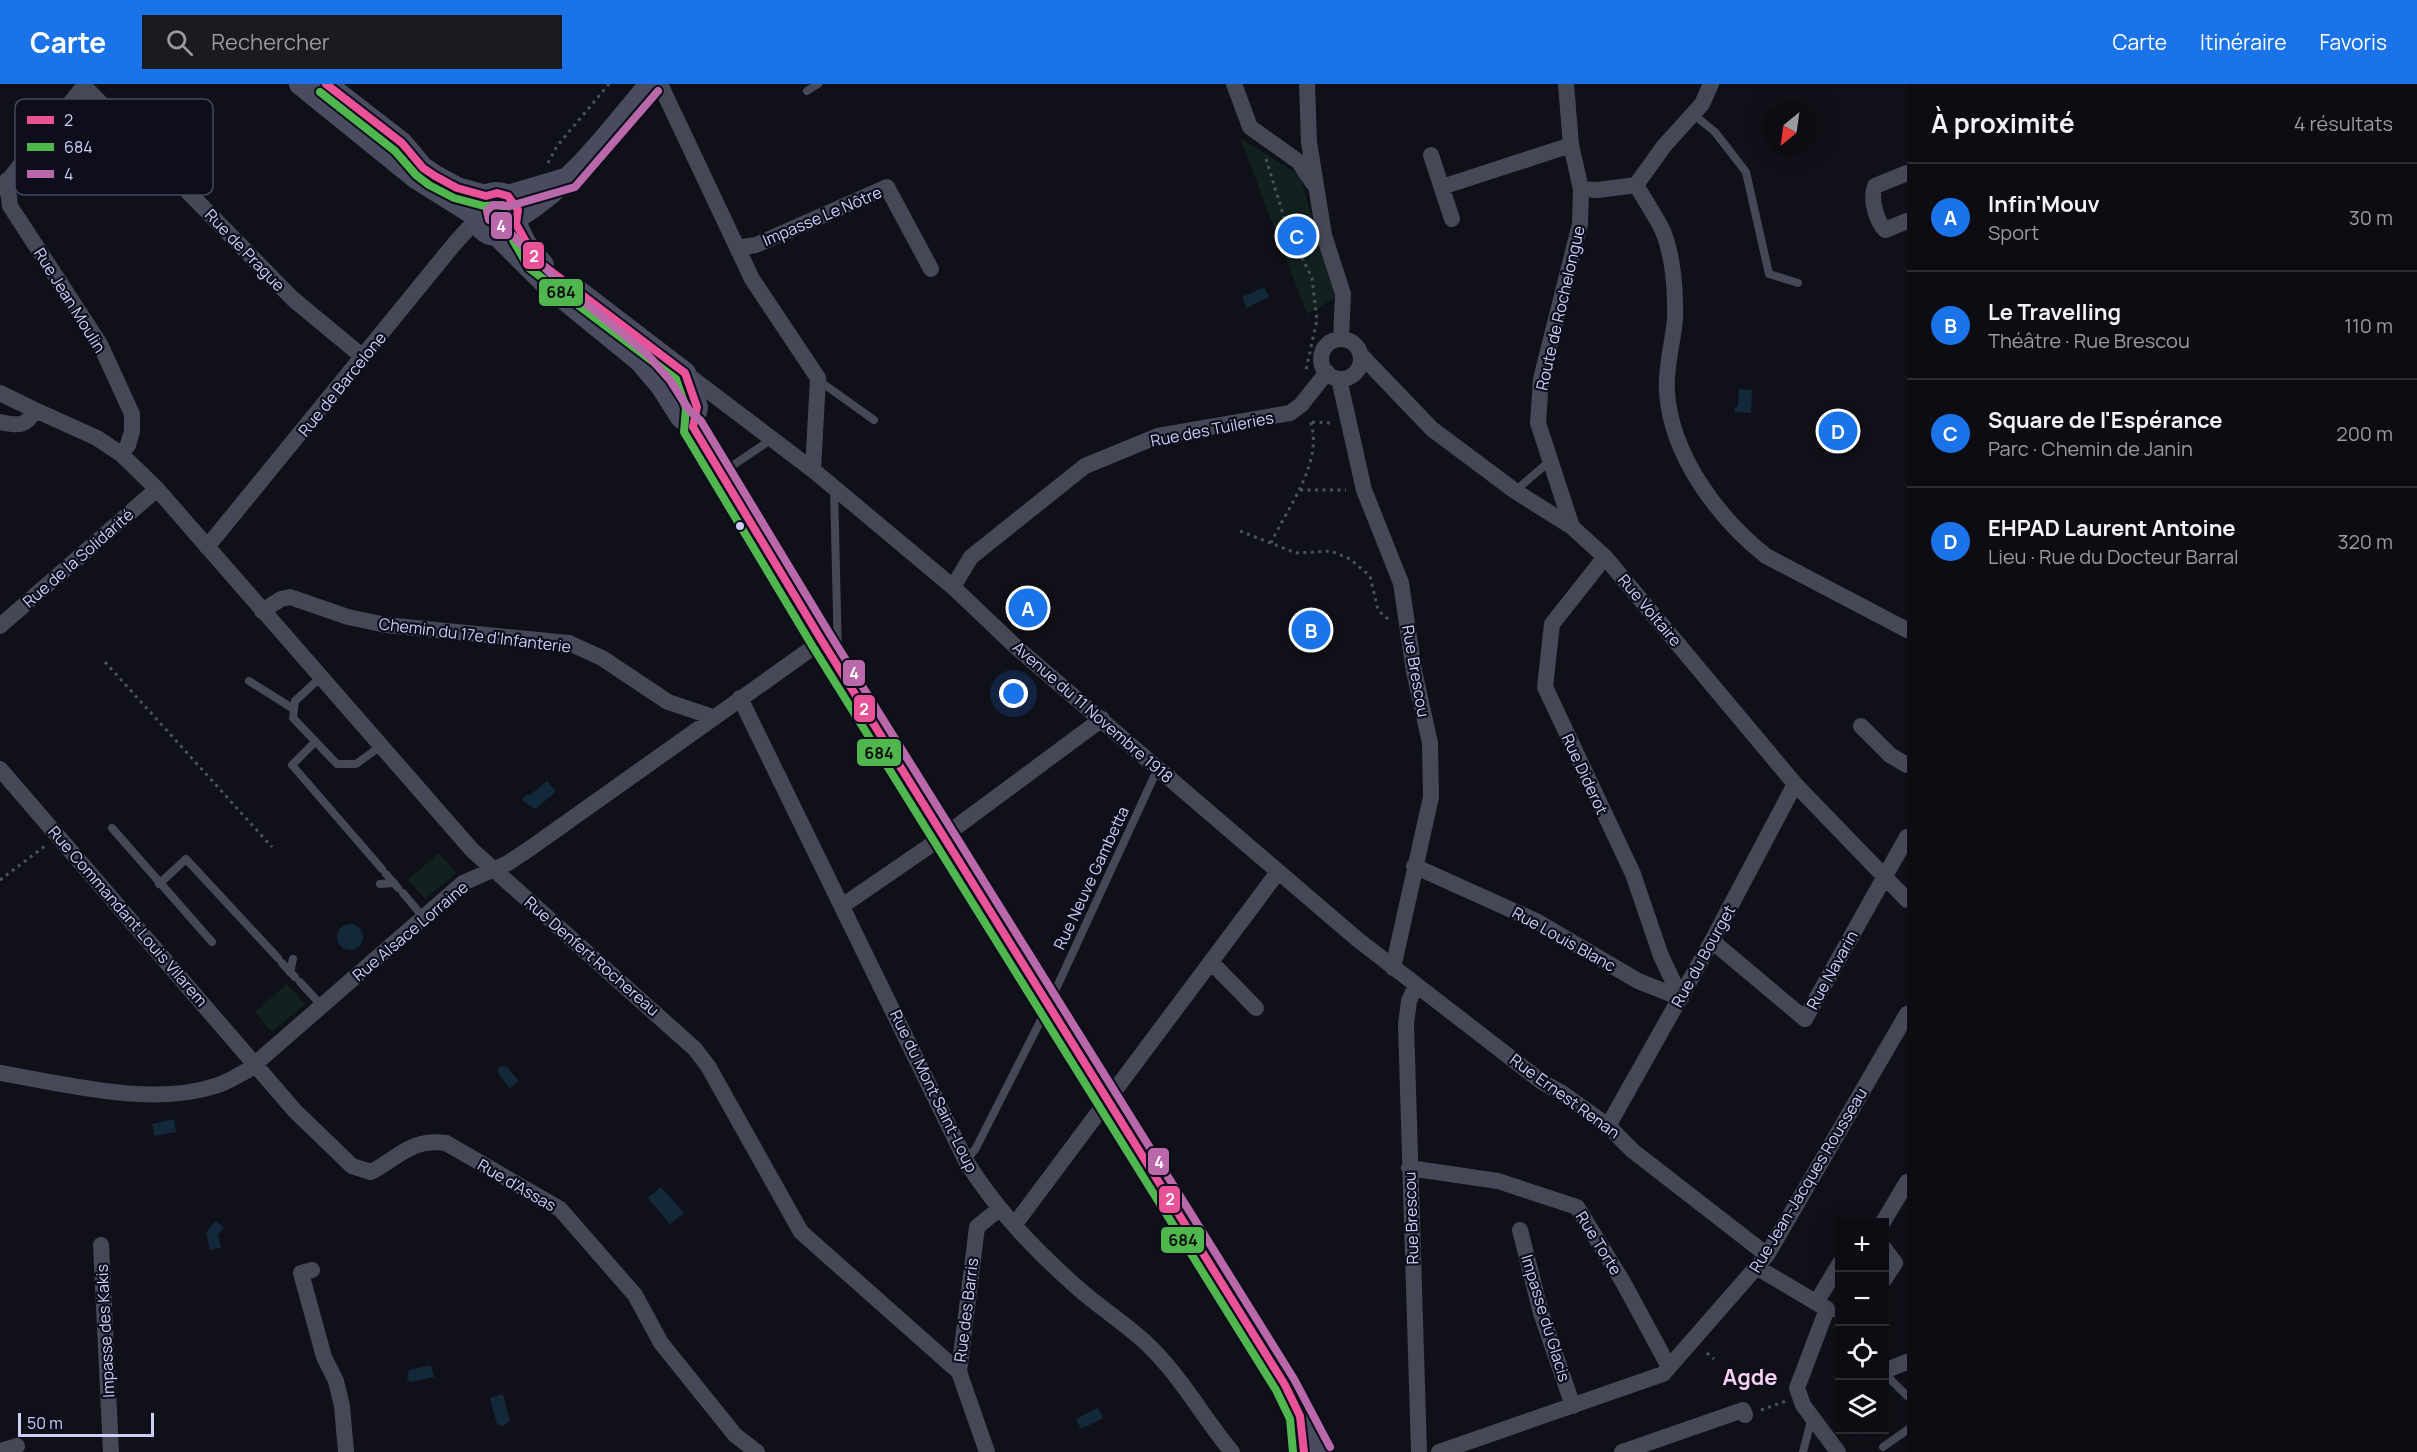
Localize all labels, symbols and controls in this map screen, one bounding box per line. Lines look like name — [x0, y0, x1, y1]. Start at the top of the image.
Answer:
search box — [142, 15, 562, 69]
text: Carte — [30, 23, 106, 61]
icon: search — [163, 26, 196, 59]
text: Rechercher — [211, 27, 330, 57]
text: Carte — [2113, 28, 2167, 56]
text: Itinéraire — [2200, 28, 2286, 56]
text: Favoris — [2319, 28, 2387, 56]
legend — [15, 99, 213, 195]
north arrow — [1763, 102, 1817, 156]
text: À proximité — [1931, 105, 2075, 141]
text: 2 — [64, 109, 73, 131]
text: 4 résultats — [2294, 110, 2393, 137]
text: 684 — [64, 136, 93, 158]
text: 4 — [64, 163, 73, 185]
street label: Impasse Le Nôtre — [759, 181, 885, 251]
text: Infin'Mouv — [1988, 189, 2100, 219]
street label: Rue de Prague — [200, 204, 290, 296]
text: A — [1944, 204, 1957, 231]
text: 30 m — [2349, 204, 2393, 231]
line badge: 4 — [490, 211, 513, 240]
pin: C — [1278, 214, 1316, 258]
text: 4 — [496, 215, 506, 237]
text: Sport — [1988, 219, 2039, 246]
street label: Route de Rochelongue — [1530, 224, 1590, 392]
line badge: 2 — [522, 241, 545, 270]
street label: Rue Jean Moulin — [29, 243, 111, 357]
text: 2 — [529, 245, 539, 267]
line badge: 684 — [538, 278, 584, 307]
text: 684 — [546, 281, 576, 303]
text: Le Travelling — [1988, 297, 2121, 327]
text: B — [1944, 312, 1957, 339]
text: 110 m — [2344, 312, 2393, 339]
street label: Rue de Barcelone — [293, 327, 391, 441]
text: Théâtre · Rue Brescou — [1988, 327, 2190, 354]
text: Square de l'Espérance — [1988, 405, 2223, 435]
street label: Rue des Tuileries — [1149, 406, 1275, 452]
pin: D — [1818, 408, 1858, 454]
text: C — [1943, 420, 1958, 447]
text: 200 m — [2336, 420, 2393, 447]
text: Parc · Chemin de Janin — [1988, 435, 2193, 462]
street label: Rue de la Solidarité — [18, 504, 138, 612]
text: EHPAD Laurent Antoine — [1988, 513, 2236, 543]
unlabelled marker — [734, 520, 746, 532]
text: D — [1943, 528, 1958, 555]
text: 320 m — [2337, 528, 2393, 555]
text: Lieu · Rue du Docteur Barral — [1988, 543, 2239, 570]
street label: Rue Voltaire — [1613, 569, 1687, 651]
pin: A — [1008, 586, 1048, 630]
pin: B — [1292, 608, 1330, 652]
street label: Chemin du 17e d'Infanterie — [378, 612, 572, 658]
street label: Rue Brescou — [1397, 623, 1435, 719]
street label: Avenue du 11 Novembre 1918 — [1008, 636, 1178, 788]
line badge: 4 — [842, 659, 866, 687]
text: 4 — [849, 662, 859, 684]
your location — [999, 679, 1028, 708]
line badge: 2 — [853, 694, 876, 723]
text: 2 — [859, 698, 869, 720]
street label: Rue Diderot — [1557, 730, 1613, 818]
line badge: 684 — [856, 738, 902, 767]
text: 684 — [864, 742, 894, 764]
street label: Rue Neuve Gambetta — [1048, 803, 1134, 953]
street label: Rue Commandant Louis Vilarem — [43, 821, 213, 1011]
street label: Rue Alsace Lorraine — [347, 876, 473, 986]
street label: Rue Denfert Rochereau — [520, 891, 664, 1021]
street label: Rue Louis Blanc — [1508, 901, 1620, 977]
street label: Rue du Bourget — [1666, 901, 1740, 1011]
street label: Rue Navarin — [1801, 927, 1863, 1013]
street label: Rue du Mont Saint-Loup — [885, 1006, 983, 1176]
street label: Rue Ernest Renan — [1506, 1049, 1624, 1143]
street label: Rue Jean-Jacques Rousseau — [1744, 1084, 1872, 1276]
line badge: 4 — [1147, 1147, 1170, 1176]
text: 4 — [1154, 1151, 1164, 1173]
street label: Rue d'Assas — [474, 1154, 560, 1216]
street label: Rue Brescou — [1398, 1171, 1424, 1265]
line badge: 2 — [1158, 1185, 1181, 1214]
text: 2 — [1165, 1188, 1175, 1210]
street label: Rue Torte — [1571, 1207, 1627, 1279]
map controls — [1835, 1218, 1889, 1434]
button: + — [1835, 1218, 1889, 1272]
line badge: 684 — [1160, 1226, 1205, 1254]
text: 684 — [1168, 1229, 1198, 1251]
street label: Impasse du Glacis — [1516, 1252, 1576, 1384]
street label: Rue des Barris — [949, 1257, 983, 1363]
street label: Impasse des Kakis — [91, 1264, 119, 1398]
button: − — [1835, 1272, 1889, 1326]
button: locate — [1835, 1326, 1889, 1380]
district label: Agde — [1722, 1362, 1778, 1392]
button: layers — [1835, 1380, 1889, 1434]
scale bar — [18, 1410, 154, 1438]
text: 50 m — [27, 1412, 63, 1434]

